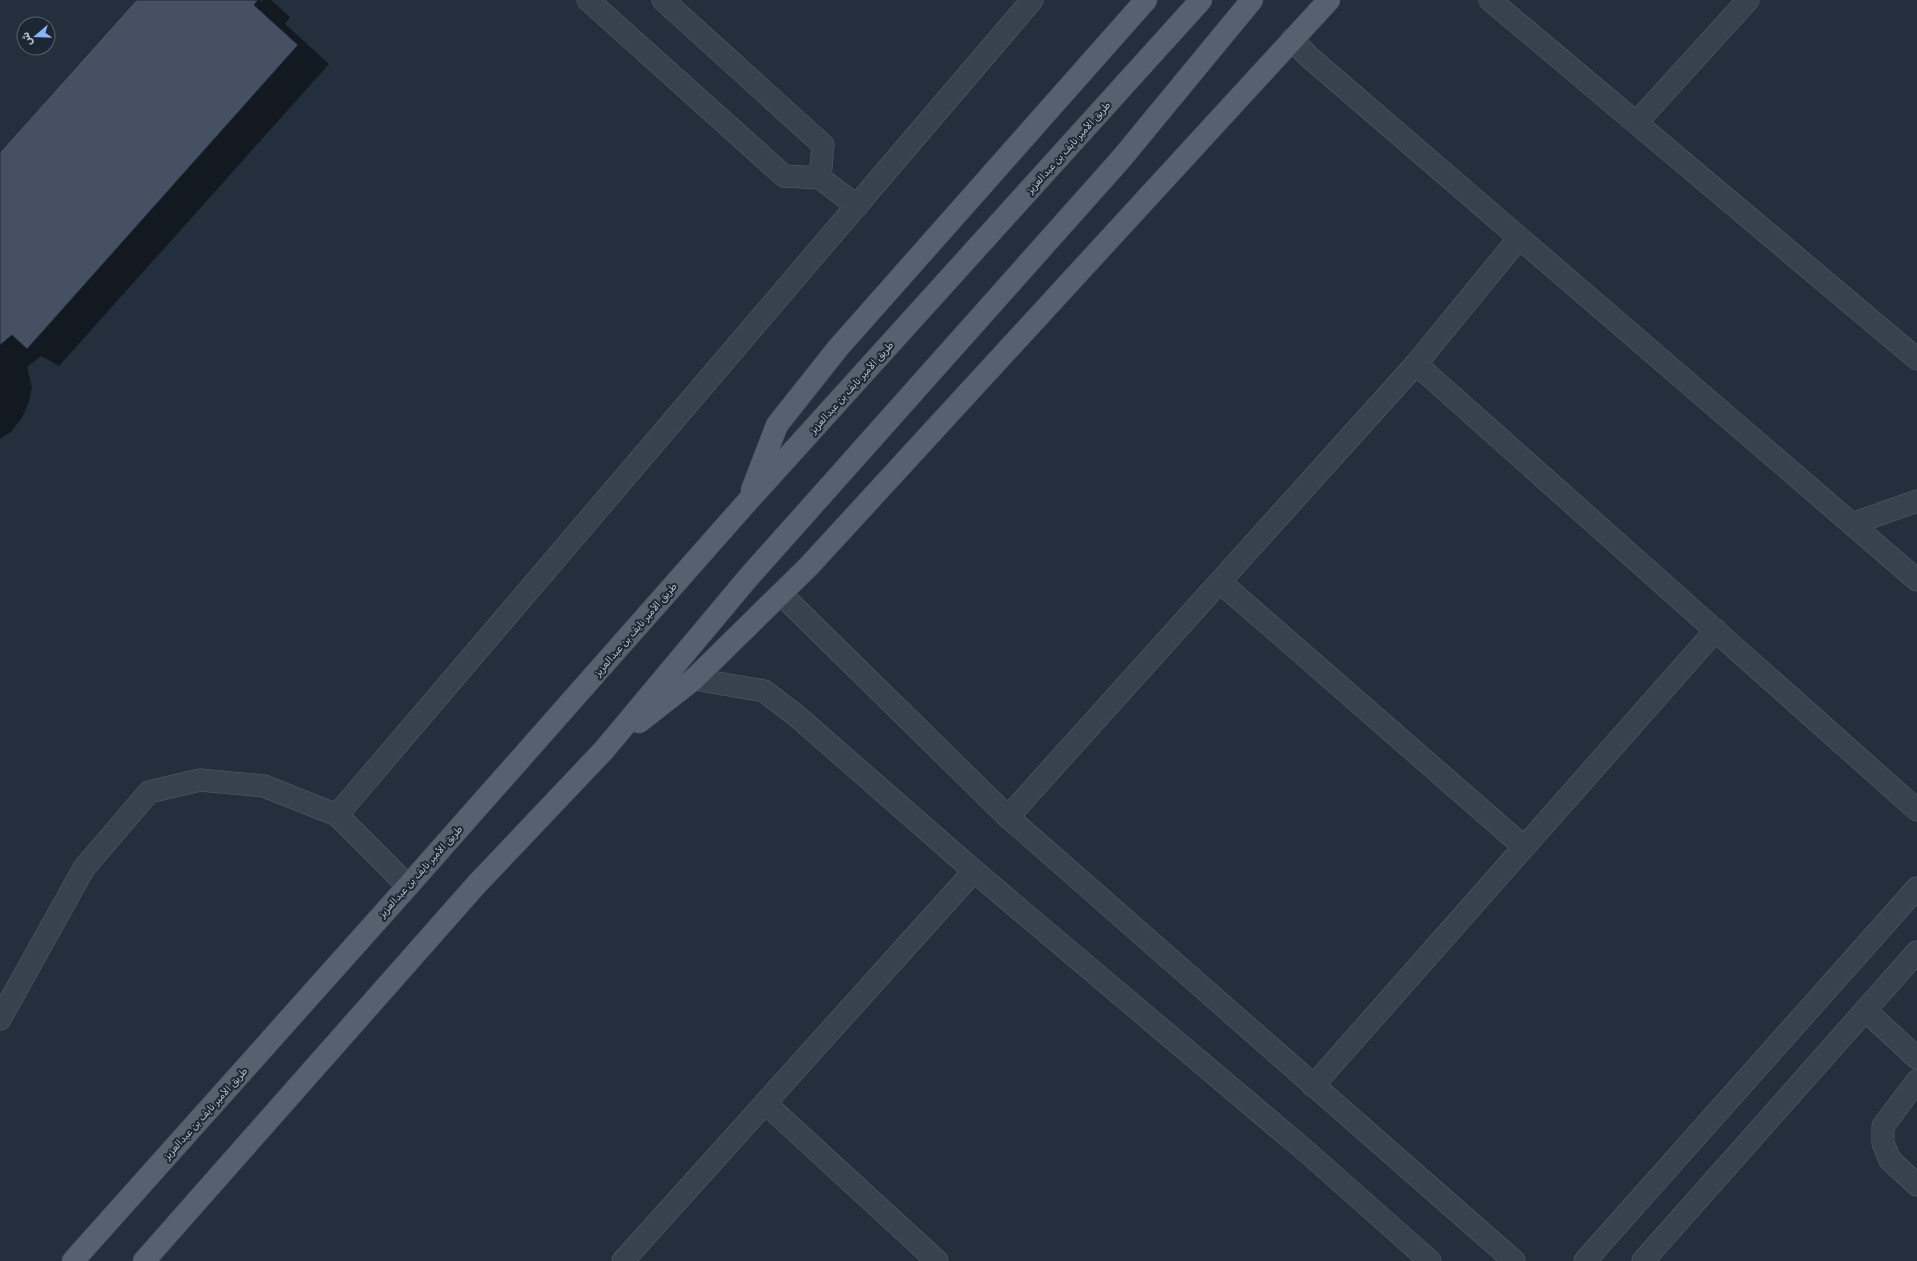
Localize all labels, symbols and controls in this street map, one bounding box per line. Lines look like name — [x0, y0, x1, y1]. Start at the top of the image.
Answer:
north arrow — [16, 16, 56, 56]
text: ش — [19, 30, 35, 48]
street label: طريق الأمير نايف بن عبدالعزيز — [1024, 99, 1113, 197]
street label: طريق الأمير نايف بن عبدالعزيز — [807, 339, 896, 437]
street label: طريق الأمير نايف بن عبدالعزيز — [591, 581, 680, 679]
street label: طريق الأمير نايف بن عبدالعزيز — [376, 823, 465, 921]
street label: طريق الأمير نايف بن عبدالعزيز — [161, 1065, 250, 1163]

